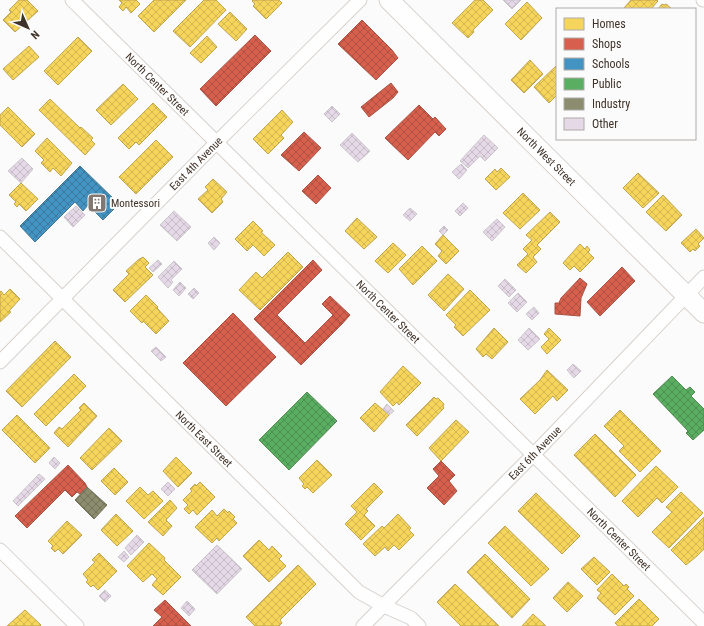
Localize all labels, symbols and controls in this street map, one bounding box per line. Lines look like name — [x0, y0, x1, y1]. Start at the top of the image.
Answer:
north arrow — [8, 8, 48, 48]
legend — [556, 8, 696, 140]
text: Homes — [592, 17, 626, 31]
text: N — [28, 28, 42, 42]
text: Shops — [592, 37, 621, 51]
street label: North Center Street — [123, 51, 192, 119]
text: Schools — [592, 57, 630, 71]
text: Public — [592, 77, 622, 91]
text: Industry — [592, 97, 630, 111]
text: Other — [592, 117, 618, 131]
street label: North West Street — [514, 125, 578, 189]
street label: East 4th Avenue — [167, 134, 225, 193]
building icon: Montessori — [86, 192, 108, 214]
place label: Montessori — [111, 197, 160, 210]
street label: North Center Street — [353, 278, 422, 346]
street label: North East Street — [173, 408, 235, 470]
street label: East 6th Avenue — [506, 424, 564, 483]
street label: North Center Street — [584, 505, 653, 574]

